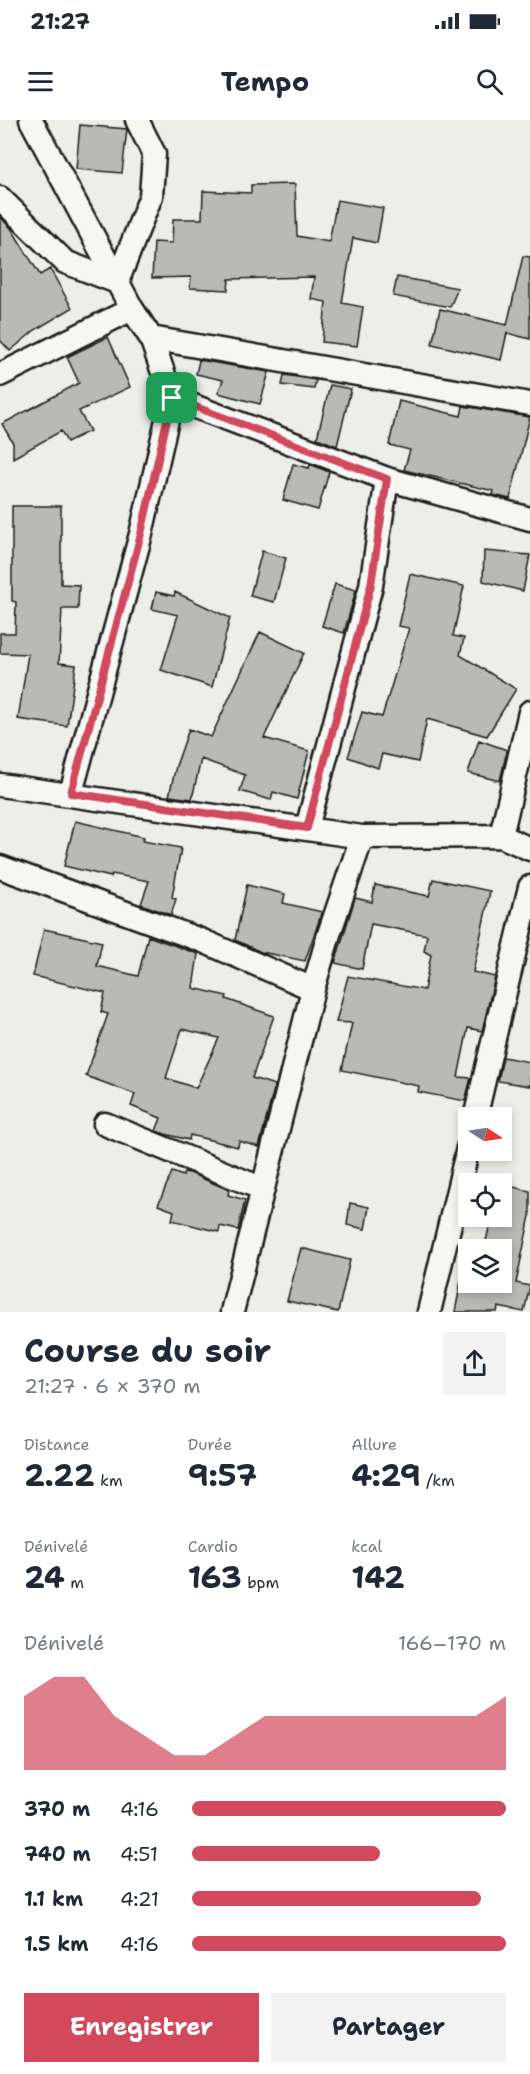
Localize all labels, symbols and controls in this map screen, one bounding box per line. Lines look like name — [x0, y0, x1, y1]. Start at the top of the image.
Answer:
text: 21:27 — [30, 7, 90, 36]
text: Tempo — [221, 63, 309, 100]
icon: menu — [24, 65, 57, 98]
icon: search — [473, 65, 506, 98]
pin — [146, 372, 197, 423]
icon: arrive — [155, 381, 188, 414]
north arrow — [458, 1107, 512, 1161]
map controls — [458, 1107, 512, 1293]
button: locate — [458, 1173, 512, 1227]
button: layers — [458, 1239, 512, 1293]
text: Course du soir — [24, 1328, 271, 1373]
button: share — [443, 1332, 506, 1395]
text: 21:27 · 6 × 370 m — [24, 1373, 201, 1399]
text: Distance — [24, 1434, 90, 1455]
text: Durée — [188, 1434, 232, 1455]
text: Allure — [351, 1434, 397, 1455]
text: 2.22 — [24, 1455, 95, 1496]
text: 9:57 — [188, 1455, 257, 1496]
text: 4:29 — [351, 1455, 421, 1496]
text: km — [95, 1470, 123, 1491]
text: /km — [421, 1470, 455, 1491]
text: Dénivelé — [24, 1536, 88, 1557]
text: Cardio — [188, 1536, 238, 1557]
text: kcal — [351, 1536, 382, 1557]
text: 24 — [24, 1557, 65, 1598]
text: 163 — [188, 1557, 242, 1598]
text: 142 — [351, 1557, 405, 1598]
text: m — [65, 1572, 84, 1593]
text: bpm — [242, 1572, 279, 1593]
text: Dénivelé — [24, 1630, 104, 1656]
text: 166–170 m — [398, 1630, 506, 1656]
text: 370 m — [24, 1796, 90, 1822]
text: 4:16 — [120, 1796, 159, 1822]
text: 740 m — [24, 1841, 91, 1867]
text: 4:51 — [120, 1841, 158, 1867]
text: 1.1 km — [24, 1886, 83, 1912]
text: 4:21 — [120, 1886, 159, 1912]
text: 1.5 km — [24, 1931, 88, 1957]
text: 4:16 — [120, 1931, 159, 1957]
button: Enregistrer — [24, 1993, 259, 2062]
button: Partager — [271, 1993, 506, 2062]

